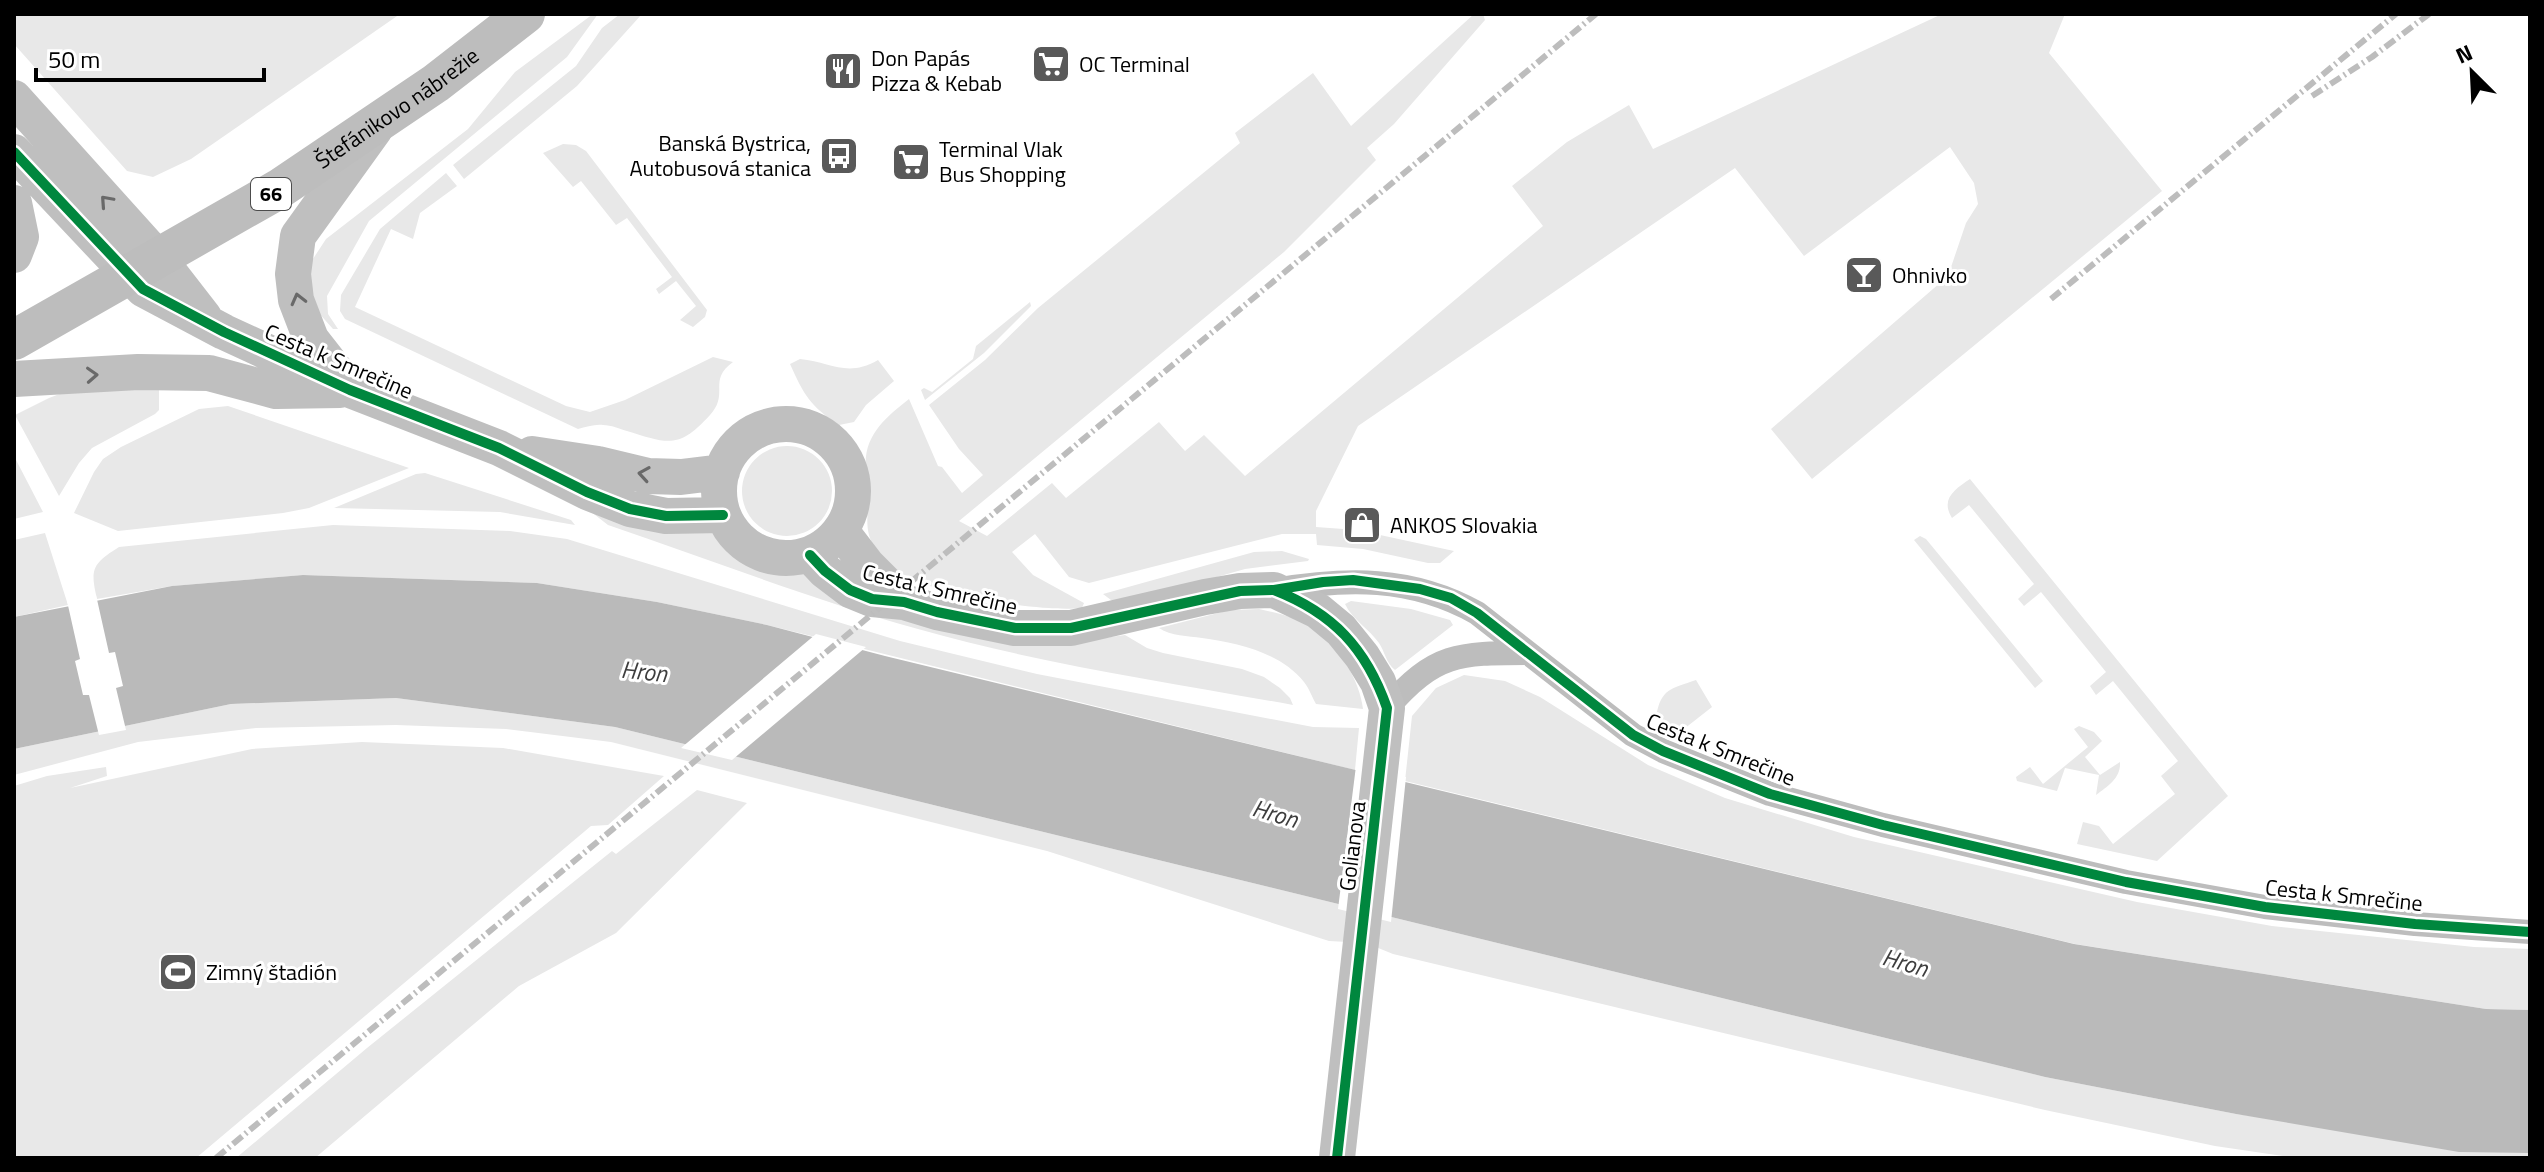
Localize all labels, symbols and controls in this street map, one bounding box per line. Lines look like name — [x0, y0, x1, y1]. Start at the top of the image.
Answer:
scale bar — [36, 32, 264, 82]
north arrow — [2432, 32, 2512, 112]
text: N — [2450, 35, 2478, 72]
street label: Štefánikovo nábrežie — [308, 39, 486, 177]
text: 50 m — [48, 41, 100, 77]
place label: Don Papás Pizza & Kebab — [871, 41, 1002, 100]
supermarket icon: OC Terminal — [1030, 43, 1072, 85]
place label: OC Terminal — [1079, 47, 1190, 81]
restaurant icon: Don Papás Pizza & Kebab — [822, 50, 864, 92]
place label: Banská Bystrica, Autobusová stanica — [629, 126, 811, 185]
place label: Terminal Vlak Bus Shopping — [939, 132, 1066, 191]
bus stop icon: Banská Bystrica, Autobusová stanica — [818, 135, 860, 177]
supermarket icon: Terminal Vlak Bus Shopping — [890, 141, 932, 183]
road number: 66 — [251, 178, 291, 210]
one-way arrow — [102, 195, 116, 210]
bar icon: Ohnivko — [1843, 254, 1885, 296]
place label: Ohnivko — [1892, 258, 1967, 292]
one-way arrow — [290, 293, 307, 307]
street label: Cesta k Smrečine — [260, 314, 418, 408]
one-way arrow — [86, 366, 99, 383]
one-way arrow — [638, 467, 651, 484]
shop icon: ANKOS Slovakia — [1341, 504, 1383, 546]
place label: ANKOS Slovakia — [1390, 508, 1538, 542]
street label: Cesta k Smrečine — [859, 555, 1021, 623]
water label: Hron — [619, 651, 670, 691]
street label: Cesta k Smrečine — [1641, 704, 1801, 794]
water label: Hron — [1248, 789, 1303, 837]
street label: Golianova — [1330, 799, 1374, 893]
street label: Cesta k Smrečine — [2264, 870, 2424, 920]
water label: Hron — [1878, 938, 1933, 986]
sports icon: Zimný štadión — [157, 951, 199, 993]
place label: Zimný štadión — [206, 955, 337, 989]

